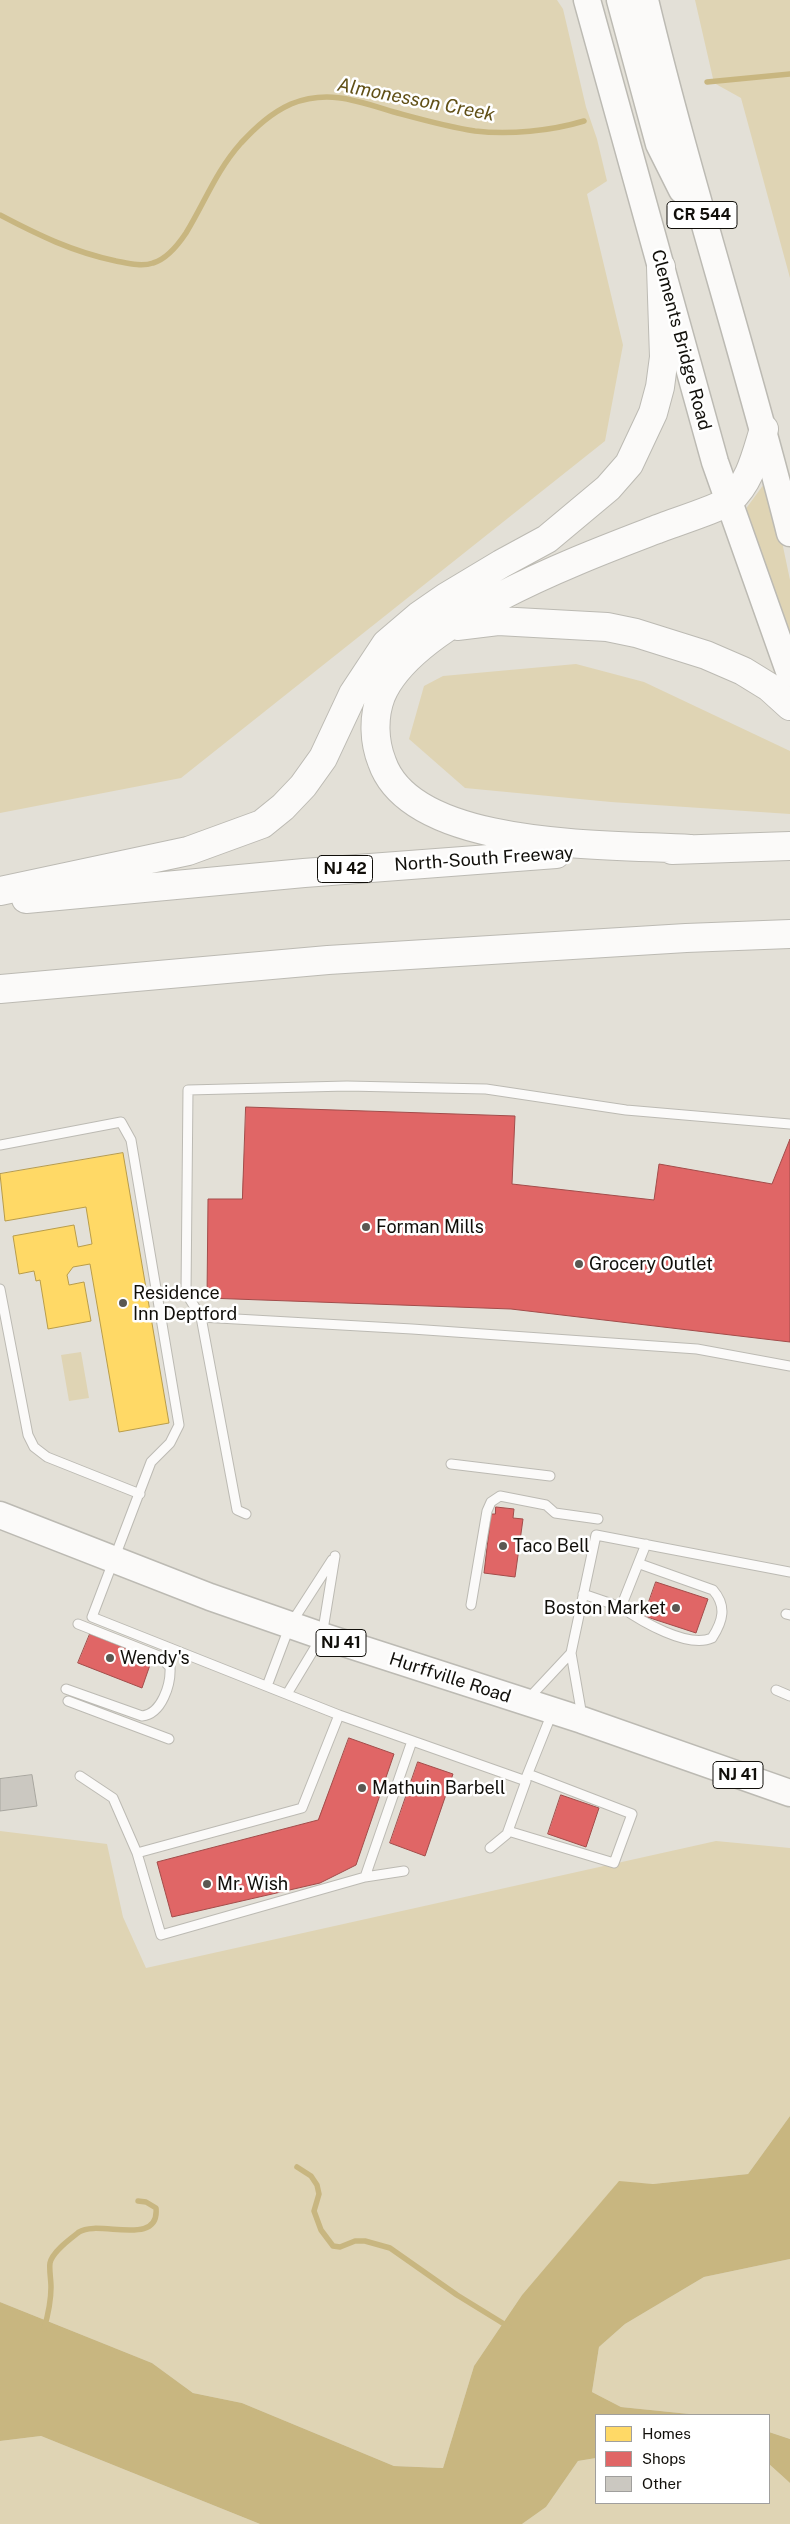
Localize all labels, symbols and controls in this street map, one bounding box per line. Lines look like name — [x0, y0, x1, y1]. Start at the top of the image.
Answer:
water label: Almonesson Creek — [335, 74, 497, 126]
road number: CR 544 — [667, 202, 737, 228]
street label: Clements Bridge Road — [646, 247, 716, 433]
street label: North-South Freeway — [394, 842, 574, 876]
road number: NJ 42 — [318, 856, 372, 882]
place label: Forman Mills — [376, 1216, 484, 1238]
marker: Forman Mills — [360, 1221, 372, 1233]
place label: Grocery Outlet — [589, 1253, 713, 1275]
marker: Grocery Outlet — [573, 1258, 585, 1270]
place label: Residence Inn Deptford — [133, 1282, 237, 1325]
marker: Residence Inn Deptford — [117, 1297, 129, 1309]
place label: Taco Bell — [513, 1535, 590, 1557]
marker: Taco Bell — [497, 1540, 509, 1552]
place label: Boston Market — [544, 1597, 666, 1619]
marker: Boston Market — [670, 1602, 682, 1614]
road number: NJ 41 — [316, 1630, 366, 1656]
place label: Wendy's — [120, 1647, 190, 1669]
street label: Hurffville Road — [386, 1648, 514, 1708]
marker: Wendy's — [104, 1652, 116, 1664]
road number: NJ 41 — [713, 1762, 763, 1788]
place label: Mathuin Barbell — [372, 1777, 505, 1799]
marker: Mathuin Barbell — [356, 1782, 368, 1794]
place label: Mr. Wish — [217, 1873, 288, 1895]
marker: Mr. Wish — [201, 1878, 213, 1890]
legend — [595, 2414, 770, 2504]
text: Homes — [642, 2425, 691, 2442]
text: Shops — [642, 2450, 686, 2467]
text: Other — [642, 2475, 682, 2492]

